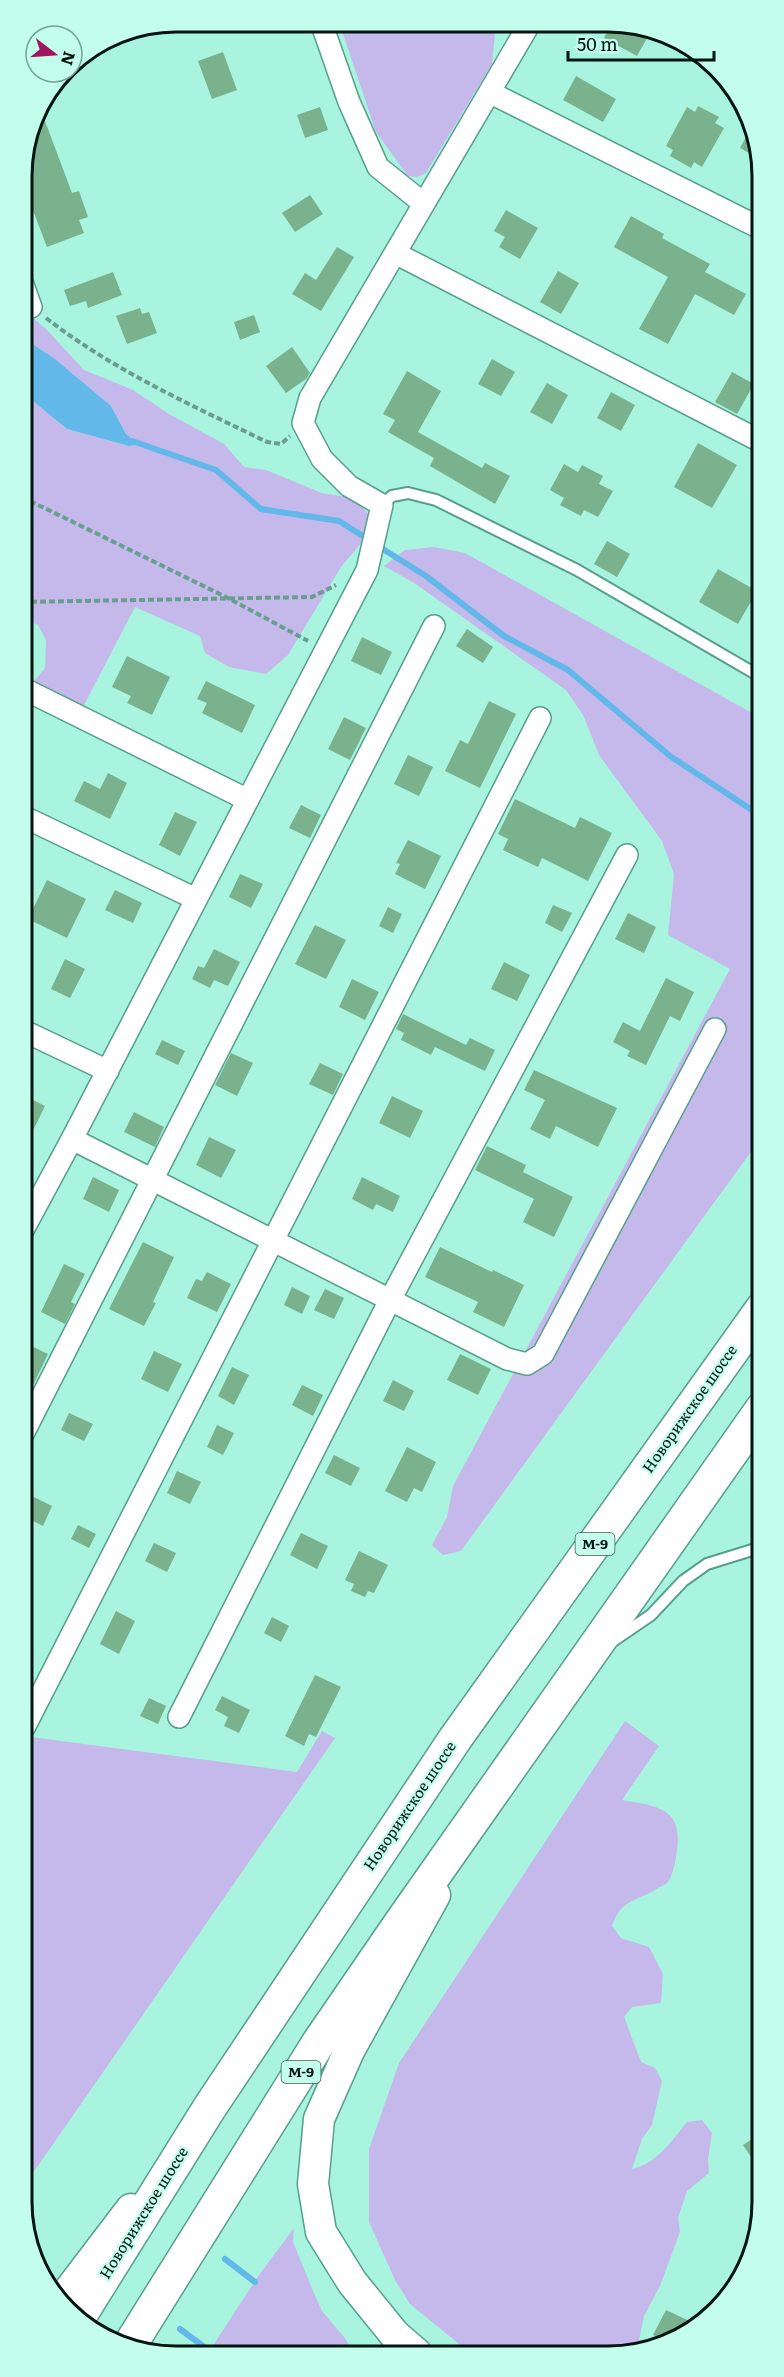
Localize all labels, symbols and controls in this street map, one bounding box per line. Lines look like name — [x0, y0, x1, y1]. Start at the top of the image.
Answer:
north arrow — [24, 24, 84, 84]
scale bar — [568, 24, 714, 62]
text: 50 m — [577, 30, 618, 57]
text: N — [56, 49, 83, 69]
street label: Новорижское шоссе — [636, 1339, 742, 1477]
road number: М-9 — [576, 1533, 614, 1555]
street label: Новорижское шоссе — [357, 1736, 461, 1875]
road number: М-9 — [282, 2061, 320, 2083]
street label: Новорижское шоссе — [93, 2141, 193, 2283]

